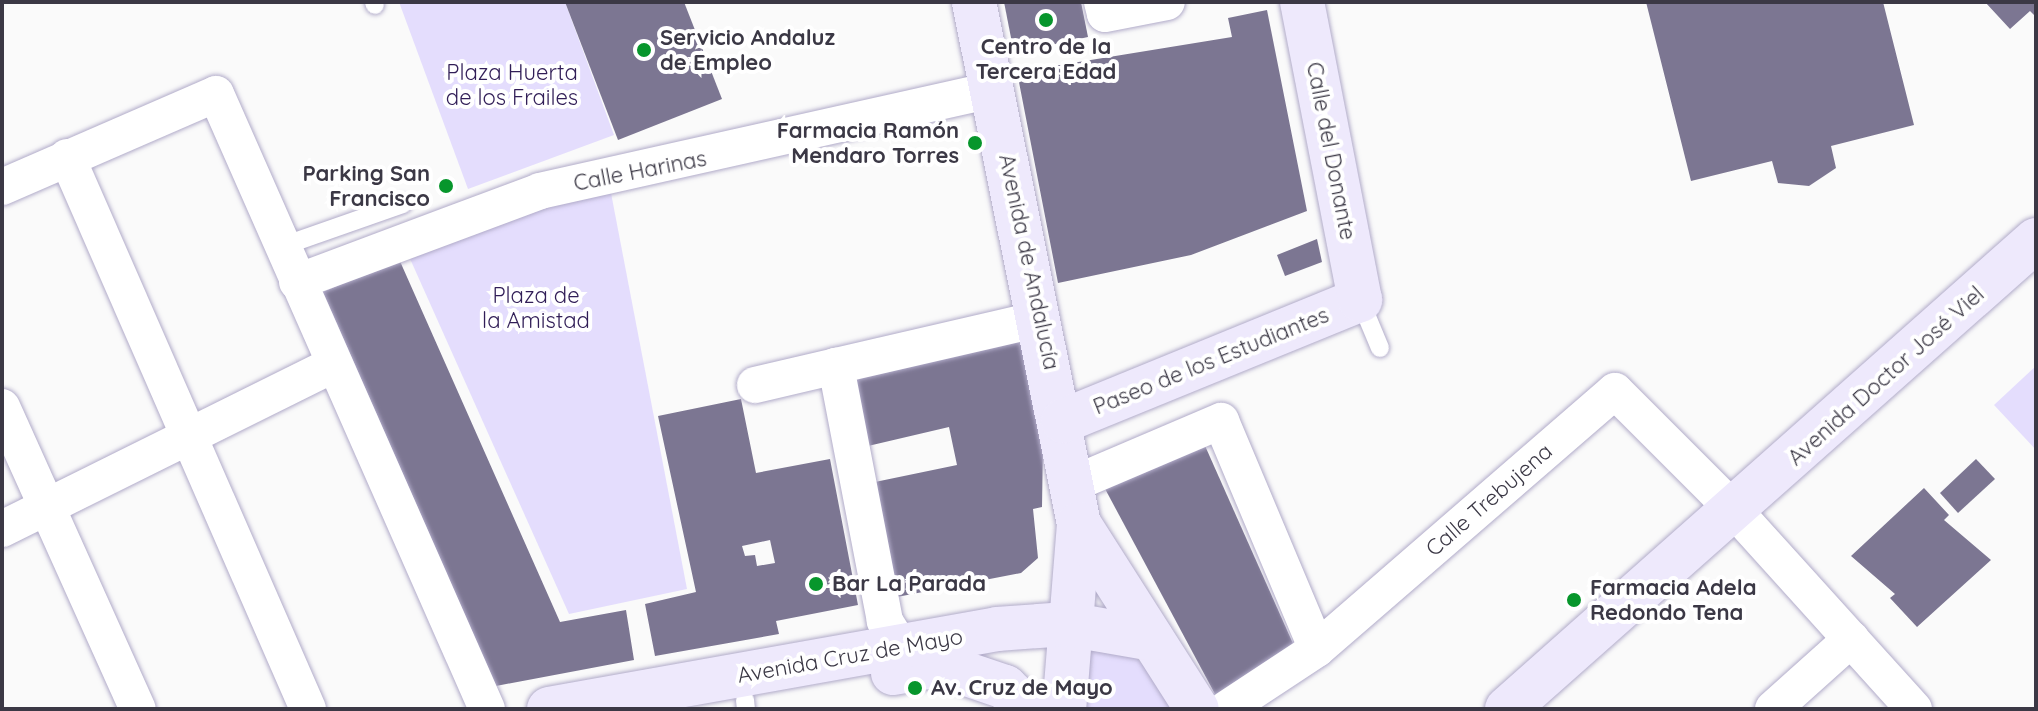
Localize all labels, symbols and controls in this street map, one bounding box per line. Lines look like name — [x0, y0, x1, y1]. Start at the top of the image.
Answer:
marker: Centro de la Tercera Edad — [1037, 11, 1055, 29]
place label: Servicio Andaluz de Empleo — [660, 24, 835, 76]
place label: Centro de la Tercera Edad — [976, 33, 1116, 84]
marker: Servicio Andaluz de Empleo — [635, 41, 653, 59]
park label: Plaza Huerta de los Frailes — [446, 59, 578, 110]
street label: Calle del Donante — [1301, 60, 1361, 242]
place label: Farmacia Ramón Mendaro Torres — [777, 117, 959, 168]
marker: Farmacia Ramón Mendaro Torres — [966, 134, 984, 152]
street label: Calle Harinas — [571, 145, 709, 197]
street label: Avenida de Andalucía — [993, 152, 1065, 372]
place label: Parking San Francisco — [302, 160, 430, 212]
marker: Parking San Francisco — [437, 177, 455, 195]
street label: Avenida Doctor José Viel — [1782, 281, 1990, 471]
park label: Plaza de la Amistad — [482, 282, 590, 334]
street label: Paseo de los Estudiantes — [1089, 302, 1333, 420]
street label: Calle Trebujena — [1420, 438, 1558, 562]
place label: Bar La Parada — [832, 571, 986, 597]
place label: Farmacia Adela Redondo Tena — [1590, 574, 1757, 626]
marker: Bar La Parada — [807, 575, 825, 593]
marker: Farmacia Adela Redondo Tena — [1565, 591, 1583, 609]
street label: Avenida Cruz de Mayo — [735, 623, 965, 689]
place label: Av. Cruz de Mayo — [931, 675, 1113, 701]
marker: Av. Cruz de Mayo — [906, 679, 924, 697]

